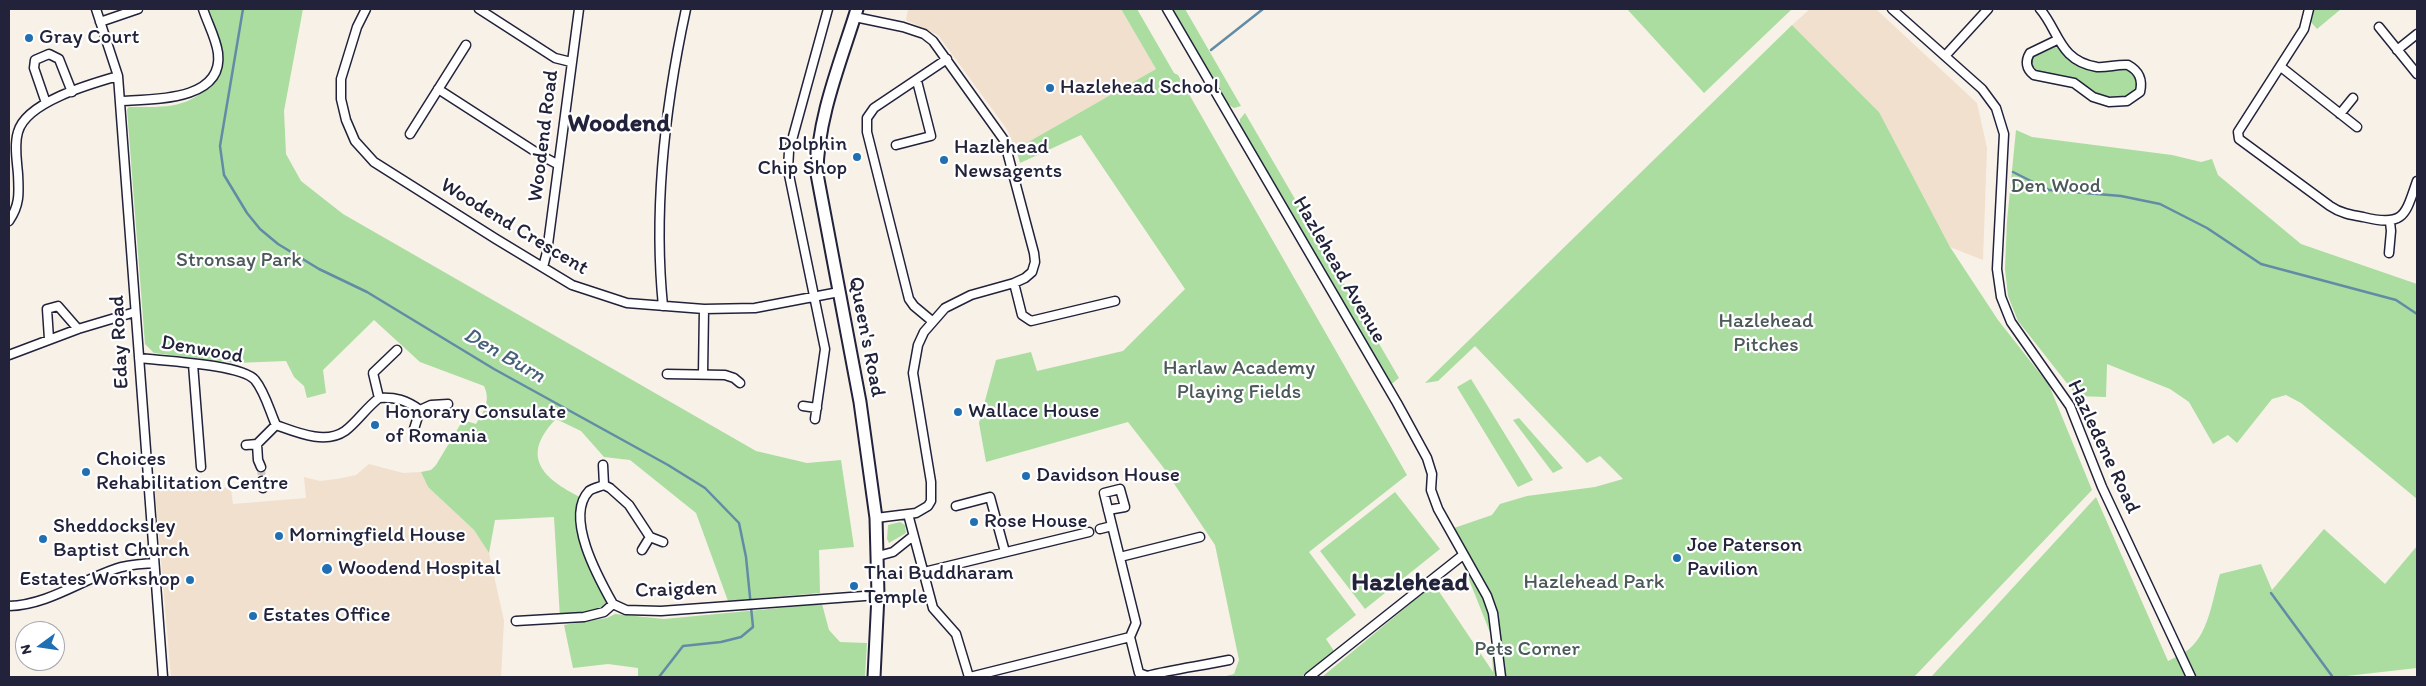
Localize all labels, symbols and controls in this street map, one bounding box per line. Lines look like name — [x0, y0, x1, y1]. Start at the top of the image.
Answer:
place label: Gray Court — [39, 25, 139, 51]
marker: Gray Court — [23, 32, 35, 44]
street label: Woodend Road — [523, 68, 565, 204]
place label: Hazlehead School — [1060, 75, 1219, 101]
marker: Hazlehead School — [1044, 82, 1056, 94]
district label: Woodend — [568, 108, 670, 140]
place label: Dolphin Chip Shop — [758, 132, 847, 182]
place label: Hazlehead Newsagents — [954, 135, 1062, 185]
marker: Dolphin Chip Shop — [851, 151, 863, 163]
marker: Hazlehead Newsagents — [938, 154, 950, 166]
street label: Woodend Crescent — [435, 173, 593, 281]
park label: Den Wood — [2011, 174, 2101, 200]
street label: Hazlehead Avenue — [1287, 192, 1391, 348]
park label: Stronsay Park — [176, 248, 302, 274]
street label: Queen's Road — [842, 275, 890, 399]
street label: Eday Road — [105, 294, 135, 390]
park label: Hazlehead Pitches — [1719, 309, 1813, 359]
water label: Den Burn — [459, 322, 549, 390]
street label: Denwood — [159, 330, 245, 370]
park label: Harlaw Academy Playing Fields — [1163, 356, 1315, 406]
street label: Hazledene Road — [2061, 376, 2145, 518]
place label: Wallace House — [968, 399, 1099, 425]
place label: Honorary Consulate of Romania — [385, 400, 566, 450]
marker: Wallace House — [952, 406, 964, 418]
marker: Honorary Consulate of Romania — [369, 419, 381, 431]
place label: Choices Rehabilitation Centre — [96, 447, 288, 497]
place label: Davidson House — [1036, 463, 1180, 489]
marker: Choices Rehabilitation Centre — [80, 466, 92, 478]
marker: Davidson House — [1020, 470, 1032, 482]
place label: Rose House — [984, 509, 1088, 535]
place label: Sheddocksley Baptist Church — [53, 514, 189, 564]
marker: Rose House — [968, 516, 980, 528]
place label: Morningfield House — [289, 523, 466, 549]
marker: Morningfield House — [273, 530, 285, 542]
marker: Sheddocksley Baptist Church — [37, 533, 49, 545]
place label: Joe Paterson Pavilion — [1687, 533, 1802, 583]
marker: Joe Paterson Pavilion — [1671, 552, 1683, 564]
place label: Woodend Hospital — [338, 556, 501, 582]
place label: Thai Buddharam Temple — [864, 561, 1014, 611]
marker: Woodend Hospital — [320, 562, 334, 576]
place label: Estates Workshop — [20, 567, 180, 593]
district label: Hazlehead — [1351, 567, 1469, 599]
park label: Hazlehead Park — [1524, 570, 1664, 596]
marker: Estates Workshop — [184, 574, 196, 586]
street label: Craigden — [635, 576, 717, 604]
marker: Thai Buddharam Temple — [848, 580, 860, 592]
place label: Estates Office — [263, 603, 390, 629]
marker: Estates Office — [247, 610, 259, 622]
north arrow — [15, 621, 65, 671]
park label: Pets Corner — [1474, 637, 1580, 663]
text: N — [17, 643, 35, 656]

